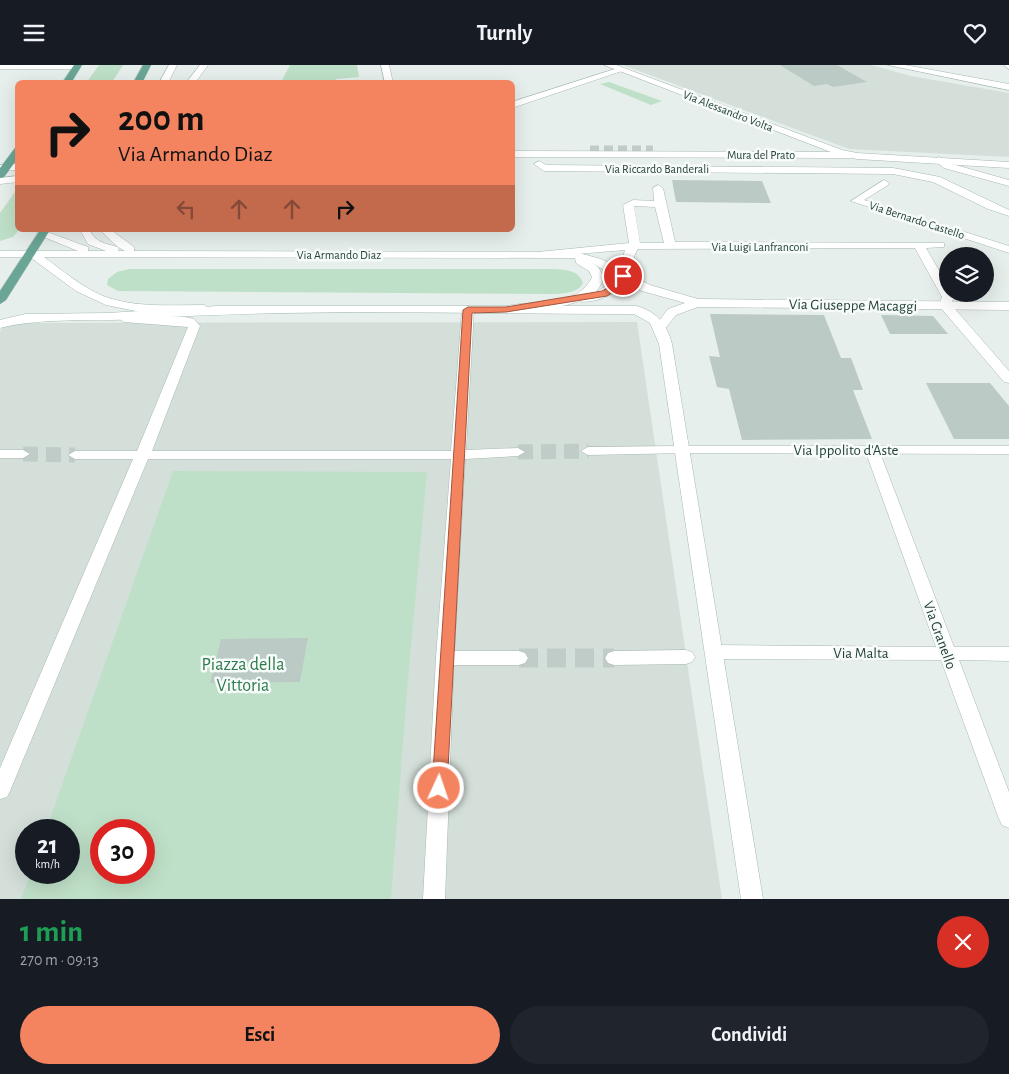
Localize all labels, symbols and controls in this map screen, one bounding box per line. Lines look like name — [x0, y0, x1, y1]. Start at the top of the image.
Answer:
icon: menu — [20, 19, 48, 47]
icon: heart — [961, 19, 989, 47]
text: Turnly — [477, 22, 532, 44]
street label: Via Alessandro Volta — [681, 88, 775, 134]
icon: right — [35, 100, 100, 165]
text: 200 m — [118, 102, 205, 137]
text: Via Armando Diaz — [118, 143, 273, 165]
street label: Mura del Prato — [727, 149, 795, 161]
street label: Via Riccardo Banderali — [605, 163, 709, 175]
icon: left — [172, 195, 200, 223]
icon: ahead — [225, 195, 253, 223]
icon: ahead — [278, 195, 306, 223]
icon: right — [331, 195, 359, 223]
street label: Via Bernardo Castello — [868, 199, 966, 241]
street label: Via Luigi Lanfranconi — [712, 241, 808, 253]
map controls — [939, 247, 994, 302]
button: layers — [939, 247, 994, 302]
street label: Via Armando Diaz — [297, 249, 381, 261]
pin — [602, 255, 644, 297]
icon: arrive — [609, 262, 637, 290]
street label: Via Giuseppe Macaggi — [789, 297, 917, 314]
street label: Via Ippolito d'Aste — [794, 443, 899, 458]
street label: Via Granello — [920, 599, 959, 671]
street label: Via Malta — [833, 646, 889, 661]
park label: Piazza della Vittoria — [202, 656, 284, 695]
position arrow — [412, 761, 464, 813]
speed limit sign: 30 — [90, 819, 155, 884]
text: 21 — [37, 833, 58, 858]
text: km/h — [35, 858, 60, 870]
button: close — [937, 916, 989, 968]
text: 1 min — [20, 917, 83, 947]
text: 270 m · 09:13 — [20, 952, 99, 968]
button: Esci — [20, 1006, 500, 1064]
button: Condividi — [510, 1006, 989, 1064]

